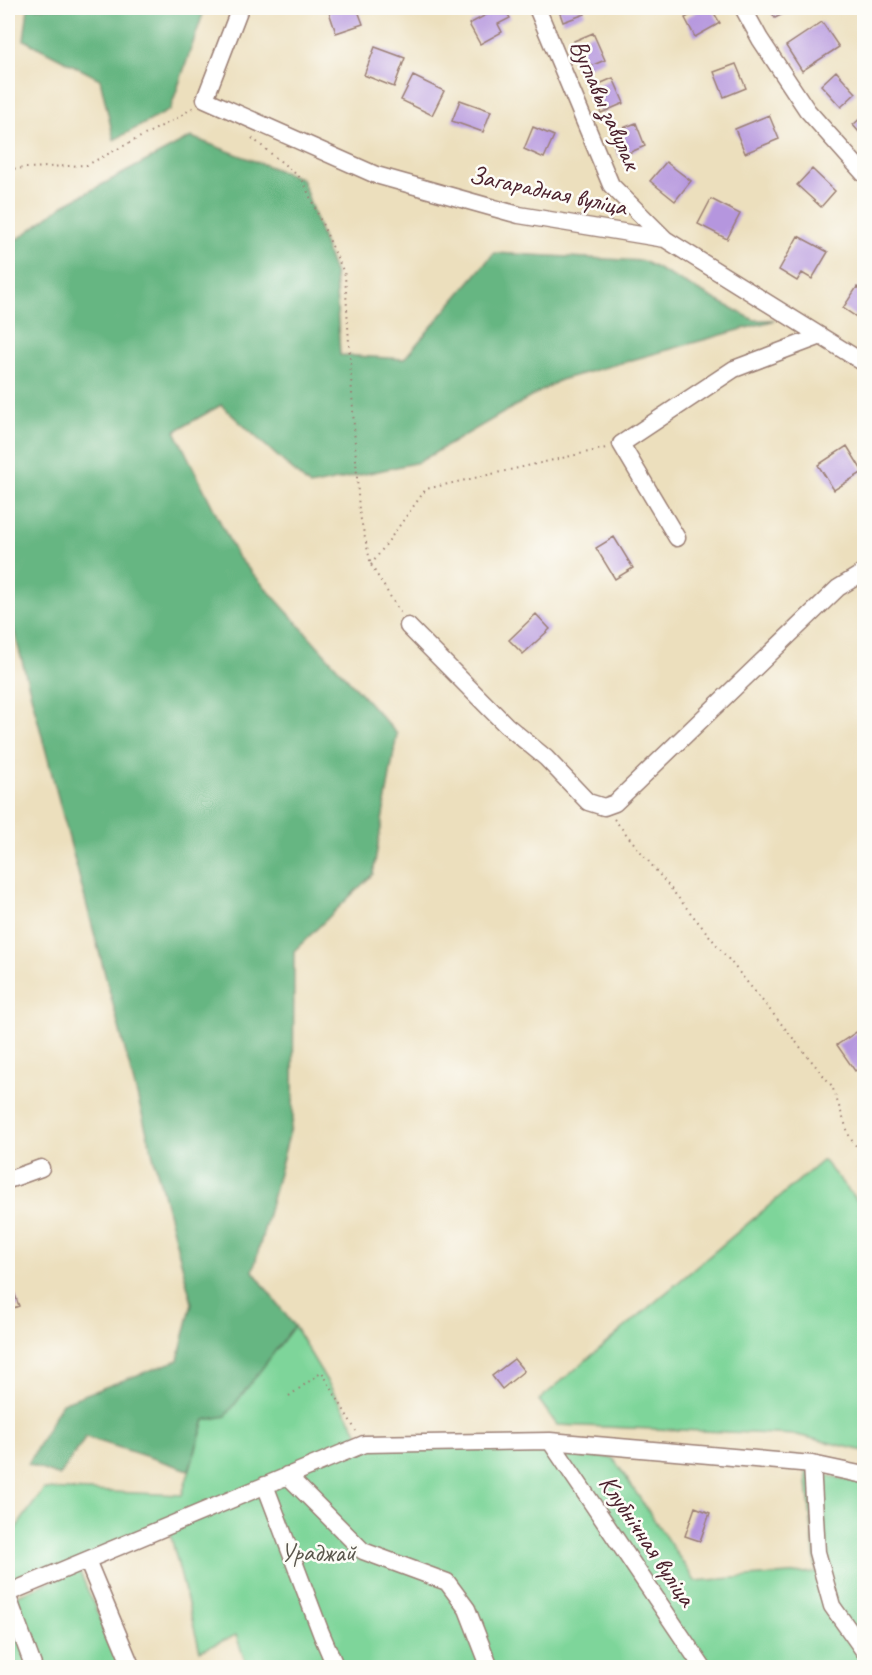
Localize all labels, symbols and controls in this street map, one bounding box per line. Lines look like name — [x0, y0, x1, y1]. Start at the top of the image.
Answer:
street label: Вуглавы завулак — [561, 34, 650, 177]
street label: Загарадная вуліца — [466, 158, 631, 224]
street label: Клубнічная вуліца — [592, 1468, 705, 1614]
park label: Ураджай — [281, 1536, 358, 1569]

